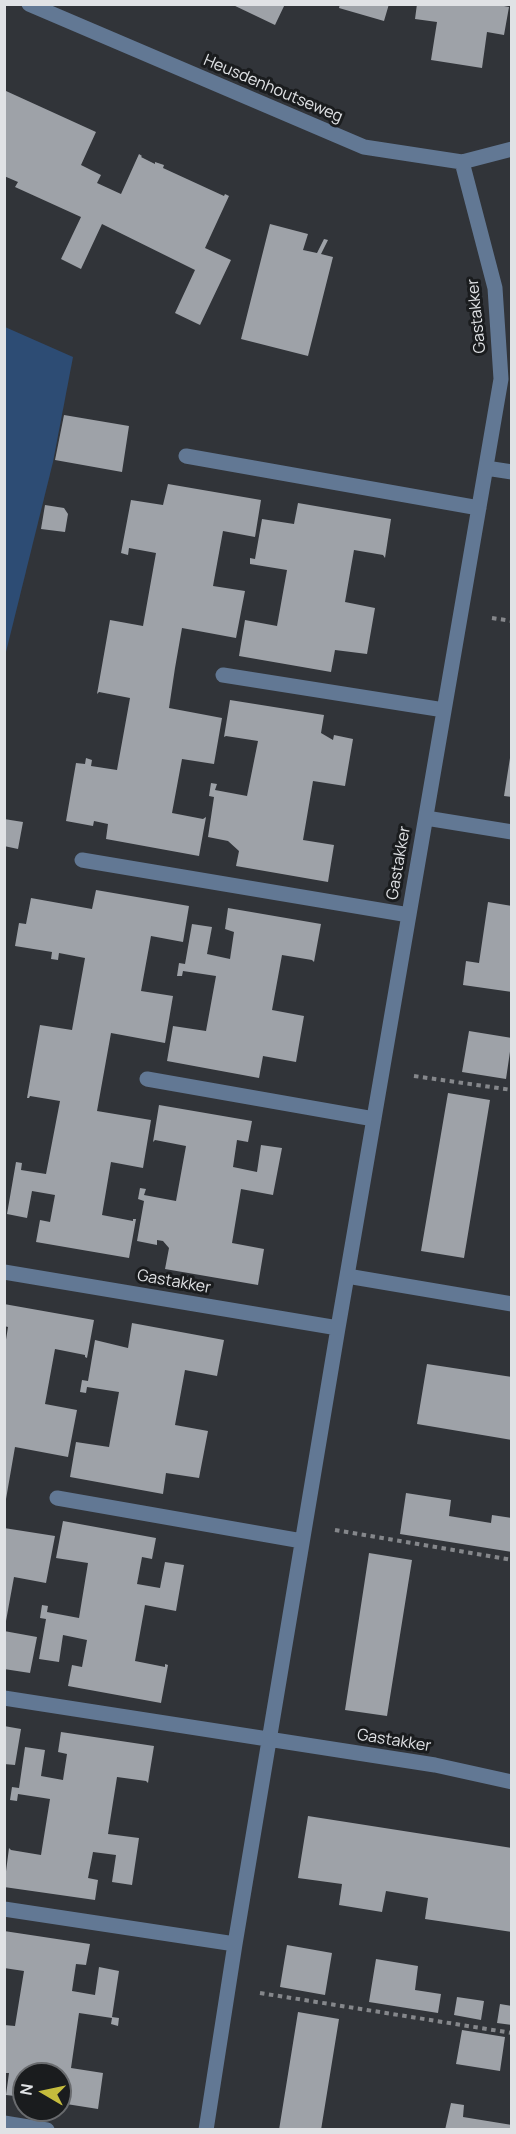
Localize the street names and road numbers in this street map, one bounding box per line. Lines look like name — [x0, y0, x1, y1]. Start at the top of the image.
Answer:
street label: Heusdenhoutseweg — [200, 51, 346, 127]
street label: Gastakker — [464, 278, 490, 354]
street label: Gastakker — [383, 825, 415, 901]
street label: Gastakker — [136, 1266, 212, 1298]
street label: Gastakker — [356, 1726, 432, 1756]

